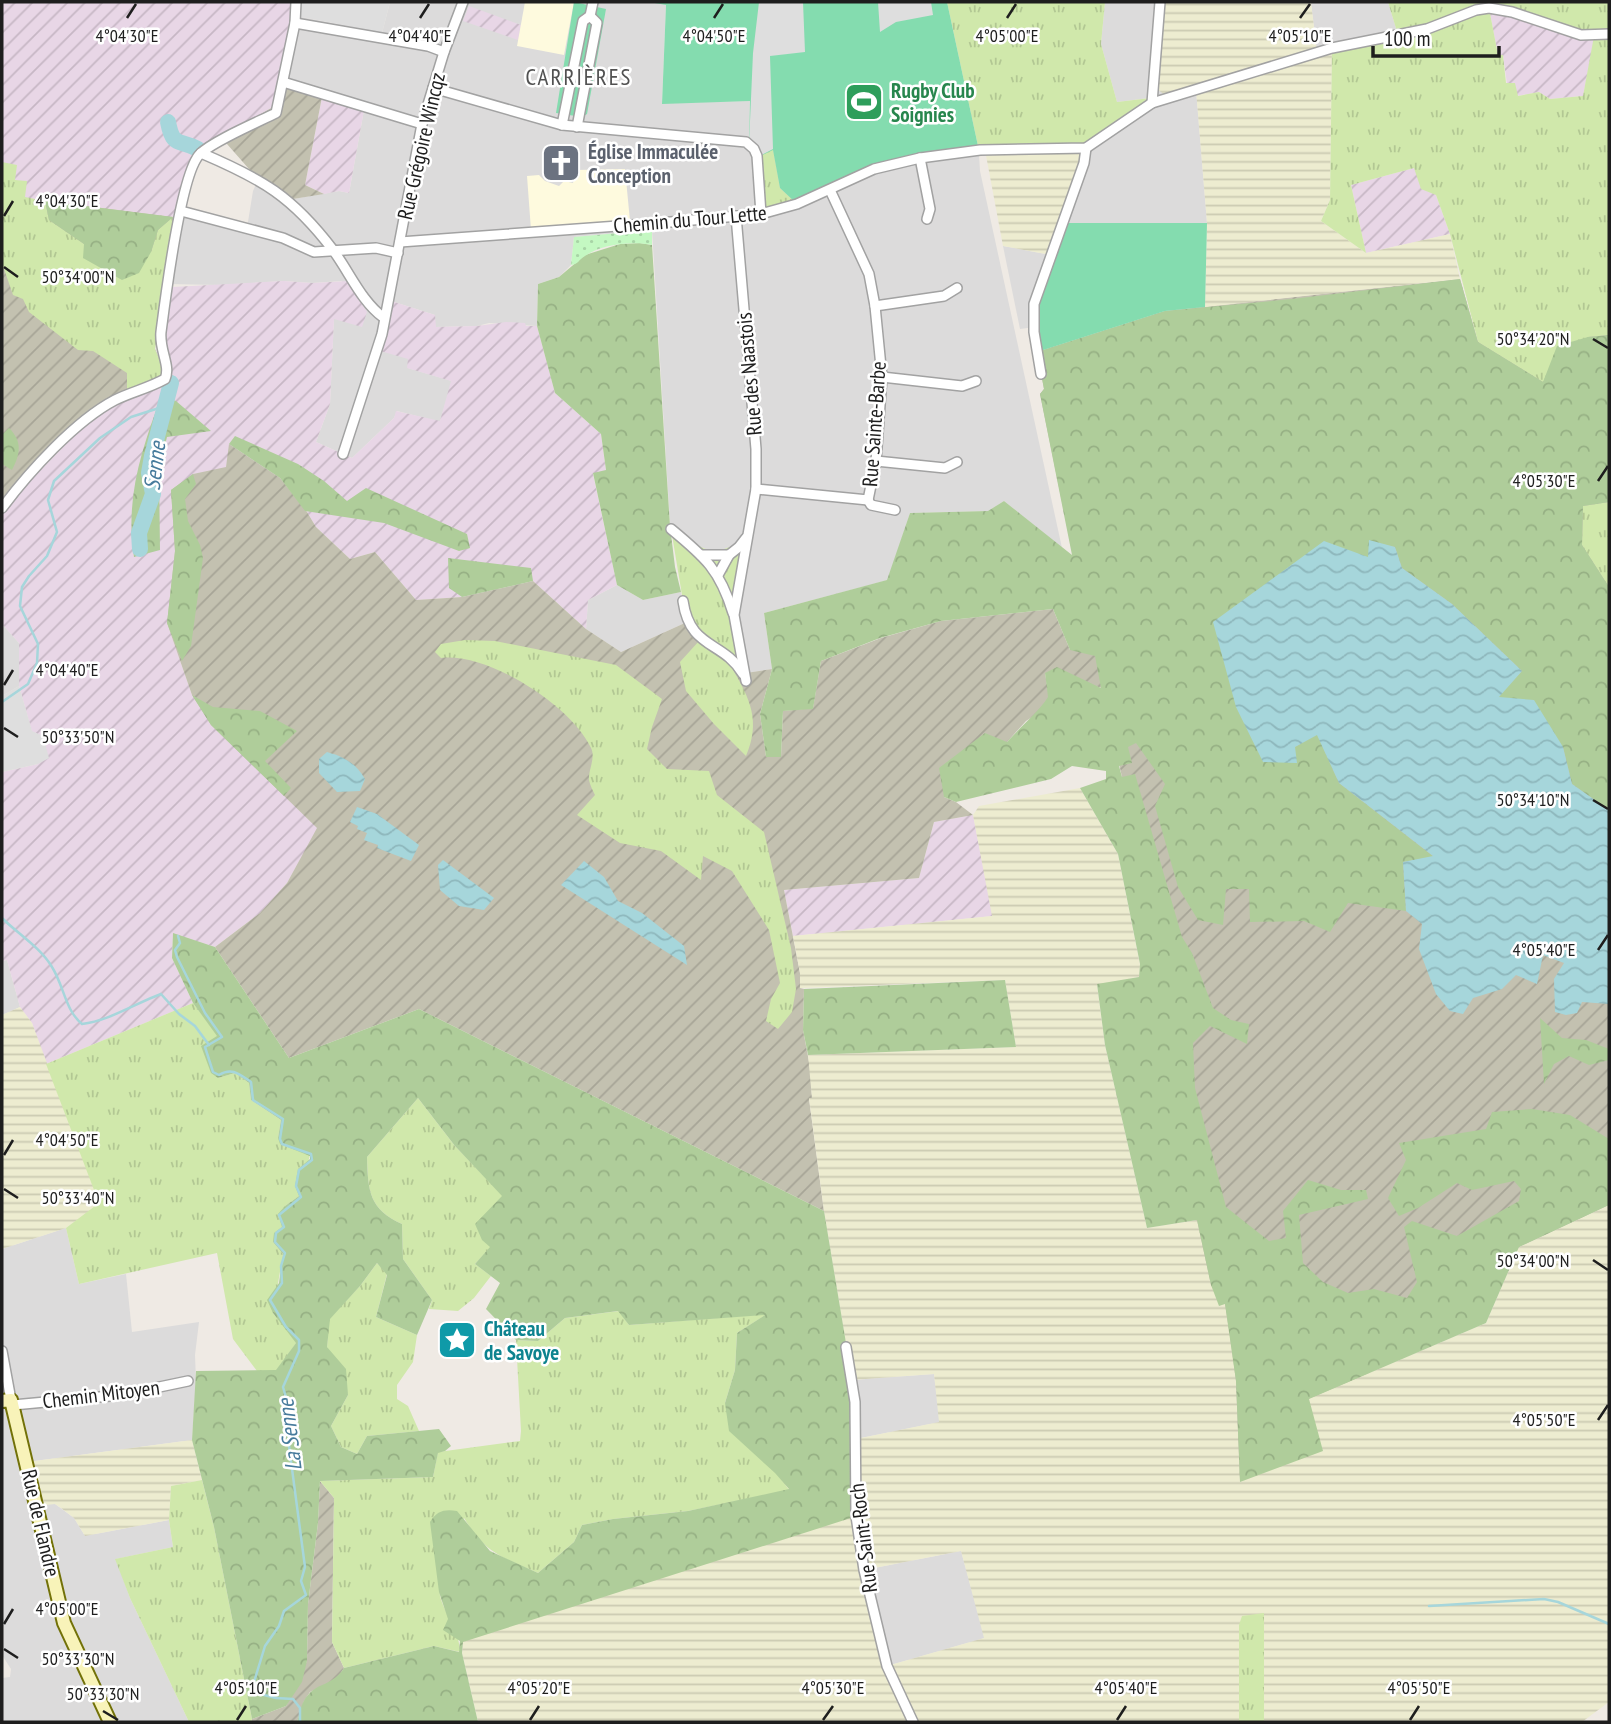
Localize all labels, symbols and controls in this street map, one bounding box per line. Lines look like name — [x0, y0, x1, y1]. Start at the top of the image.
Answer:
scale bar — [1373, 14, 1499, 58]
text: 4°04'30"E — [96, 24, 158, 47]
text: 4°04'40"E — [389, 24, 451, 47]
text: 4°04'50"E — [683, 24, 745, 47]
text: 4°05'00"E — [976, 24, 1038, 47]
text: 4°05'10"E — [1269, 24, 1331, 47]
text: 100 m — [1384, 25, 1430, 52]
district label: CARRIÈRES — [526, 62, 632, 91]
street label: Rue Grégoire Wincqz — [391, 70, 451, 222]
place label: Rugby Club Soignies — [891, 77, 975, 128]
sports icon: Rugby Club Soignies — [843, 81, 885, 123]
place label: Église Immaculée Conception — [588, 138, 718, 189]
church icon: Église Immaculée Conception — [540, 142, 582, 184]
text: 4°04'30"E — [36, 189, 98, 212]
street label: Chemin du Tour Lette — [612, 199, 768, 239]
text: 50°34'00"N — [42, 265, 114, 288]
street label: Rue des Naastois — [730, 311, 768, 437]
text: 50°34'20"N — [1497, 327, 1569, 350]
street label: Rue Sainte-Barbe — [856, 360, 892, 488]
water label: Senne — [137, 438, 172, 492]
text: 4°05'30"E — [1513, 469, 1575, 492]
text: 4°04'40"E — [36, 658, 98, 681]
text: 50°33'50"N — [42, 725, 114, 748]
text: 50°34'10"N — [1497, 788, 1569, 811]
text: 4°05'40"E — [1513, 938, 1575, 961]
text: 4°04'50"E — [36, 1128, 98, 1151]
text: 50°33'40"N — [42, 1186, 114, 1209]
text: 50°34'00"N — [1497, 1249, 1569, 1272]
place label: Château de Savoye — [484, 1315, 559, 1366]
place icon: Château de Savoye — [436, 1319, 478, 1361]
street label: Chemin Mitoyen — [41, 1373, 161, 1415]
water label: La Senne — [270, 1396, 308, 1473]
text: 4°05'50"E — [1513, 1408, 1575, 1431]
street label: Rue de Flandre — [16, 1467, 66, 1579]
street label: Rue Saint-Roch — [843, 1482, 883, 1594]
text: 4°05'00"E — [36, 1597, 98, 1620]
text: 50°33'30"N — [42, 1647, 114, 1670]
text: 4°05'10"E — [215, 1676, 277, 1699]
text: 4°05'20"E — [508, 1676, 570, 1699]
text: 4°05'30"E — [802, 1676, 864, 1699]
text: 4°05'40"E — [1095, 1676, 1157, 1699]
text: 4°05'50"E — [1388, 1676, 1450, 1699]
text: 50°33'30"N — [67, 1682, 139, 1705]

